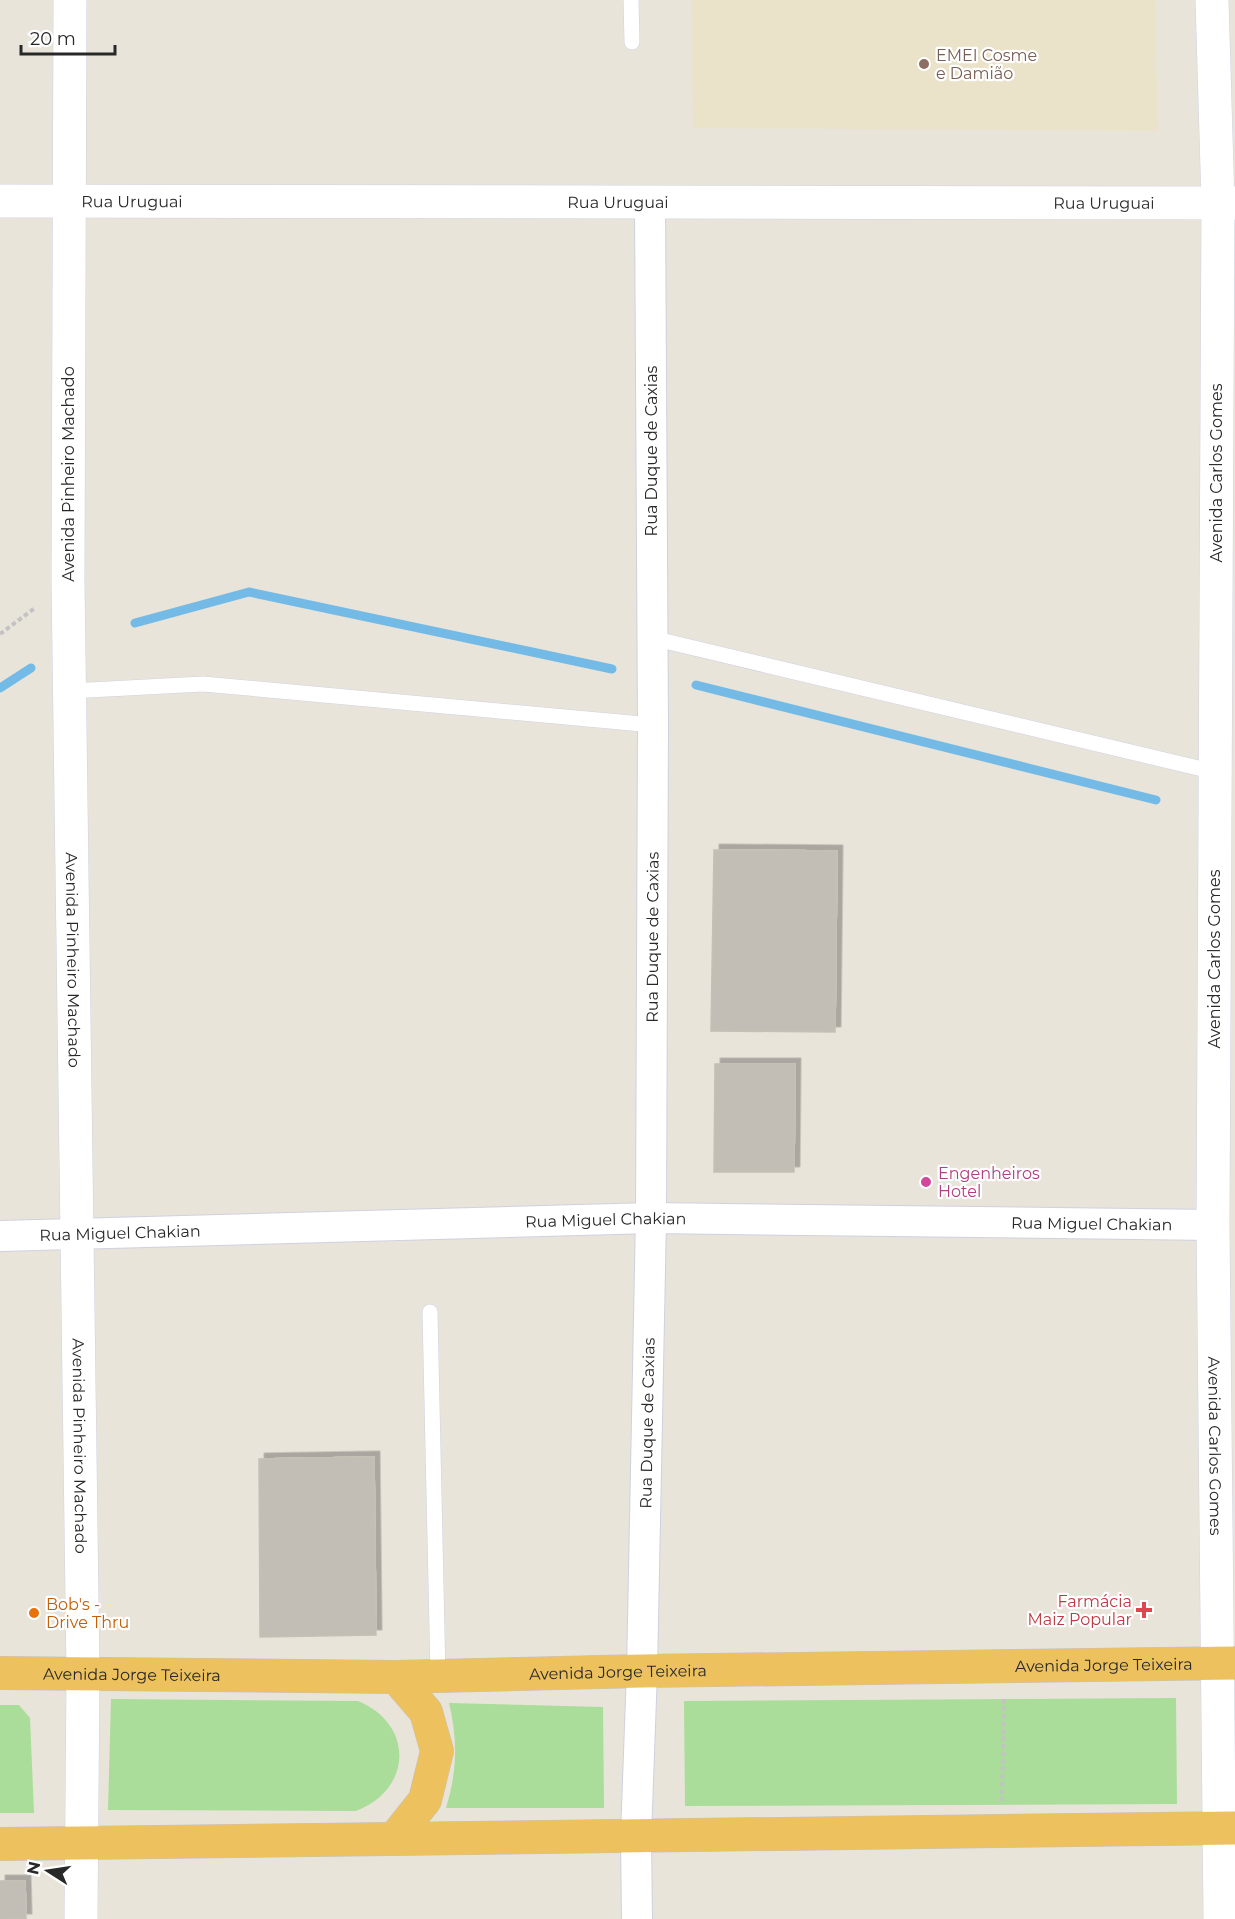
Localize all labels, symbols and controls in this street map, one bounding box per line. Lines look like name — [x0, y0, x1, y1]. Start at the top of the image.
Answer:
scale bar — [21, 18, 116, 56]
text: 20 m — [30, 28, 76, 50]
place label: EMEI Cosme e Damião — [936, 46, 1037, 83]
marker: EMEI Cosme e Damião — [917, 57, 931, 71]
street label: Rua Uruguai — [81, 192, 183, 211]
street label: Rua Uruguai — [567, 192, 669, 212]
street label: Rua Uruguai — [1053, 193, 1155, 212]
street label: Rua Duque de Caxias — [642, 365, 661, 536]
street label: Avenida Pinheiro Machado — [59, 366, 78, 582]
street label: Avenida Carlos Gomes — [1207, 383, 1226, 562]
street label: Rua Duque de Caxias — [642, 851, 662, 1023]
street label: Avenida Pinheiro Machado — [62, 852, 84, 1068]
street label: Avenida Carlos Gomes — [1205, 869, 1224, 1048]
place label: Engenheiros Hotel — [938, 1164, 1040, 1201]
marker: Engenheiros Hotel — [919, 1175, 933, 1189]
street label: Rua Miguel Chakian — [525, 1208, 687, 1231]
street label: Rua Miguel Chakian — [1011, 1213, 1172, 1234]
street label: Rua Miguel Chakian — [39, 1221, 201, 1244]
street label: Rua Duque de Caxias — [636, 1337, 658, 1509]
street label: Avenida Pinheiro Machado — [69, 1338, 91, 1554]
street label: Avenida Carlos Gomes — [1205, 1356, 1226, 1536]
place label: Farmácia Maiz Popular — [1028, 1592, 1132, 1629]
place label: Bob's - Drive Thru — [46, 1595, 129, 1632]
marker: Farmácia Maiz Popular — [1137, 1603, 1151, 1617]
marker: Bob's - Drive Thru — [27, 1606, 41, 1620]
street label: Avenida Jorge Teixeira — [1015, 1654, 1193, 1675]
street label: Avenida Jorge Teixeira — [529, 1661, 707, 1683]
street label: Avenida Jorge Teixeira — [43, 1664, 221, 1685]
north arrow — [18, 1841, 78, 1901]
text: N — [23, 1860, 44, 1876]

